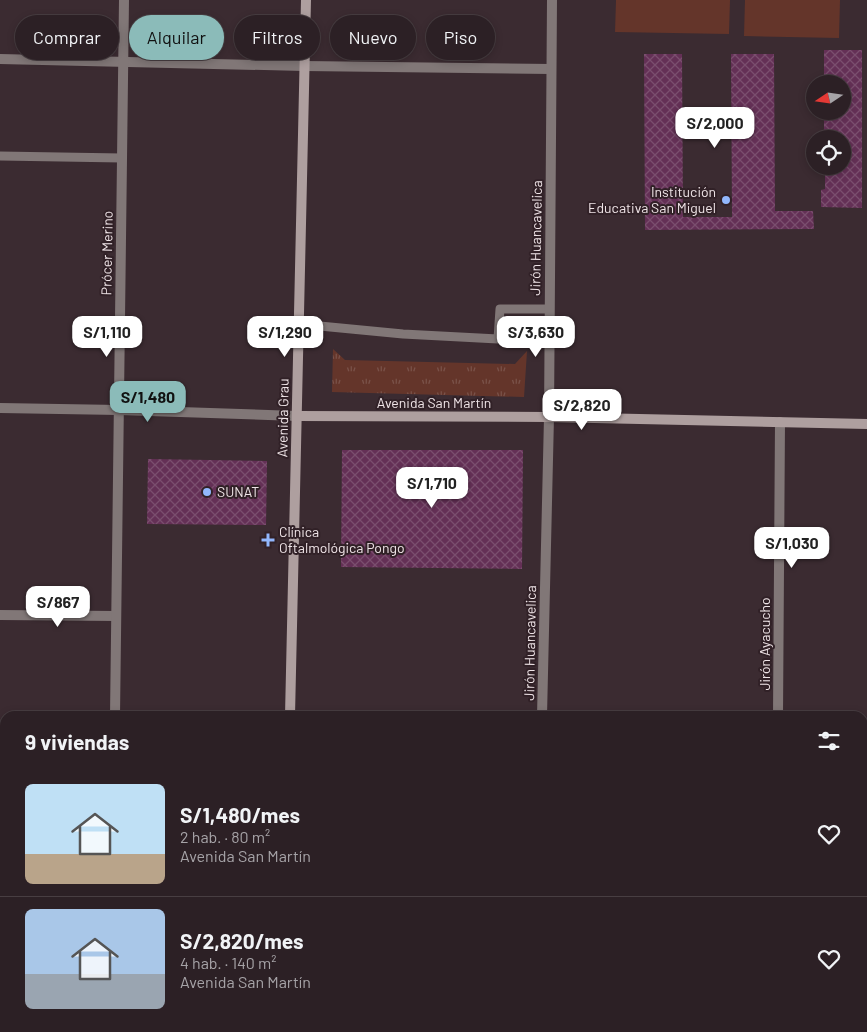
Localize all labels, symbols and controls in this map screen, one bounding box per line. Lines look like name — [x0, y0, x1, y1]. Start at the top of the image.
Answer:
chip: Comprar — [15, 15, 119, 60]
chip: Alquilar — [129, 15, 224, 60]
chip: Filtros — [234, 15, 320, 60]
chip: Nuevo — [330, 15, 416, 60]
chip: Piso — [426, 15, 495, 60]
north arrow — [806, 75, 851, 120]
map controls — [806, 75, 851, 175]
pin: S/2,000 — [669, 106, 761, 149]
text: S/2,000 — [686, 113, 744, 132]
button: locate — [806, 130, 851, 175]
street label: Jirón Huancavelica — [526, 180, 545, 296]
place label: Institución Educativa San Miguel — [588, 183, 716, 216]
marker: Institución Educativa San Miguel — [720, 194, 732, 206]
street label: Prócer Merino — [97, 211, 116, 295]
pin: S/1,110 — [61, 316, 153, 358]
pin: S/1,290 — [239, 316, 331, 358]
pin: S/3,630 — [490, 316, 582, 358]
text: S/1,110 — [83, 322, 131, 341]
text: S/1,290 — [258, 322, 312, 341]
text: S/3,630 — [508, 322, 564, 341]
street label: Avenida Grau — [273, 378, 292, 458]
pin: S/1,480 — [102, 380, 194, 423]
text: S/1,480 — [121, 387, 175, 406]
pin: S/2,820 — [536, 388, 628, 431]
street label: Avenida San Martín — [377, 394, 491, 411]
text: S/2,820 — [553, 395, 611, 414]
pin: S/1,710 — [386, 466, 478, 509]
text: S/1,710 — [407, 473, 457, 492]
place label: SUNAT — [217, 483, 259, 500]
marker: SUNAT — [201, 486, 213, 498]
place label: Clínica Oftalmológica Pongo — [279, 523, 405, 556]
pin: S/1,030 — [746, 526, 838, 569]
marker: Clínica Oftalmológica Pongo — [261, 533, 275, 547]
text: S/1,030 — [765, 533, 819, 552]
street label: Jirón Huancavelica — [520, 585, 539, 701]
pin: S/867 — [23, 586, 93, 628]
text: S/867 — [37, 592, 79, 611]
street label: Jirón Ayacucho — [756, 597, 773, 691]
icon: filters — [815, 727, 843, 755]
text: 9 viviendas — [25, 729, 129, 754]
text: S/1,480/mes — [180, 802, 300, 827]
icon: home — [65, 804, 125, 864]
icon: heart — [815, 820, 843, 848]
text: 2 hab. · 80 m² — [180, 827, 270, 846]
text: Avenida San Martín — [180, 846, 311, 865]
text: S/2,820/mes — [180, 928, 304, 953]
icon: home — [65, 929, 125, 989]
icon: heart — [815, 945, 843, 973]
text: 4 hab. · 140 m² — [180, 953, 277, 972]
text: Avenida San Martín — [180, 972, 311, 991]

